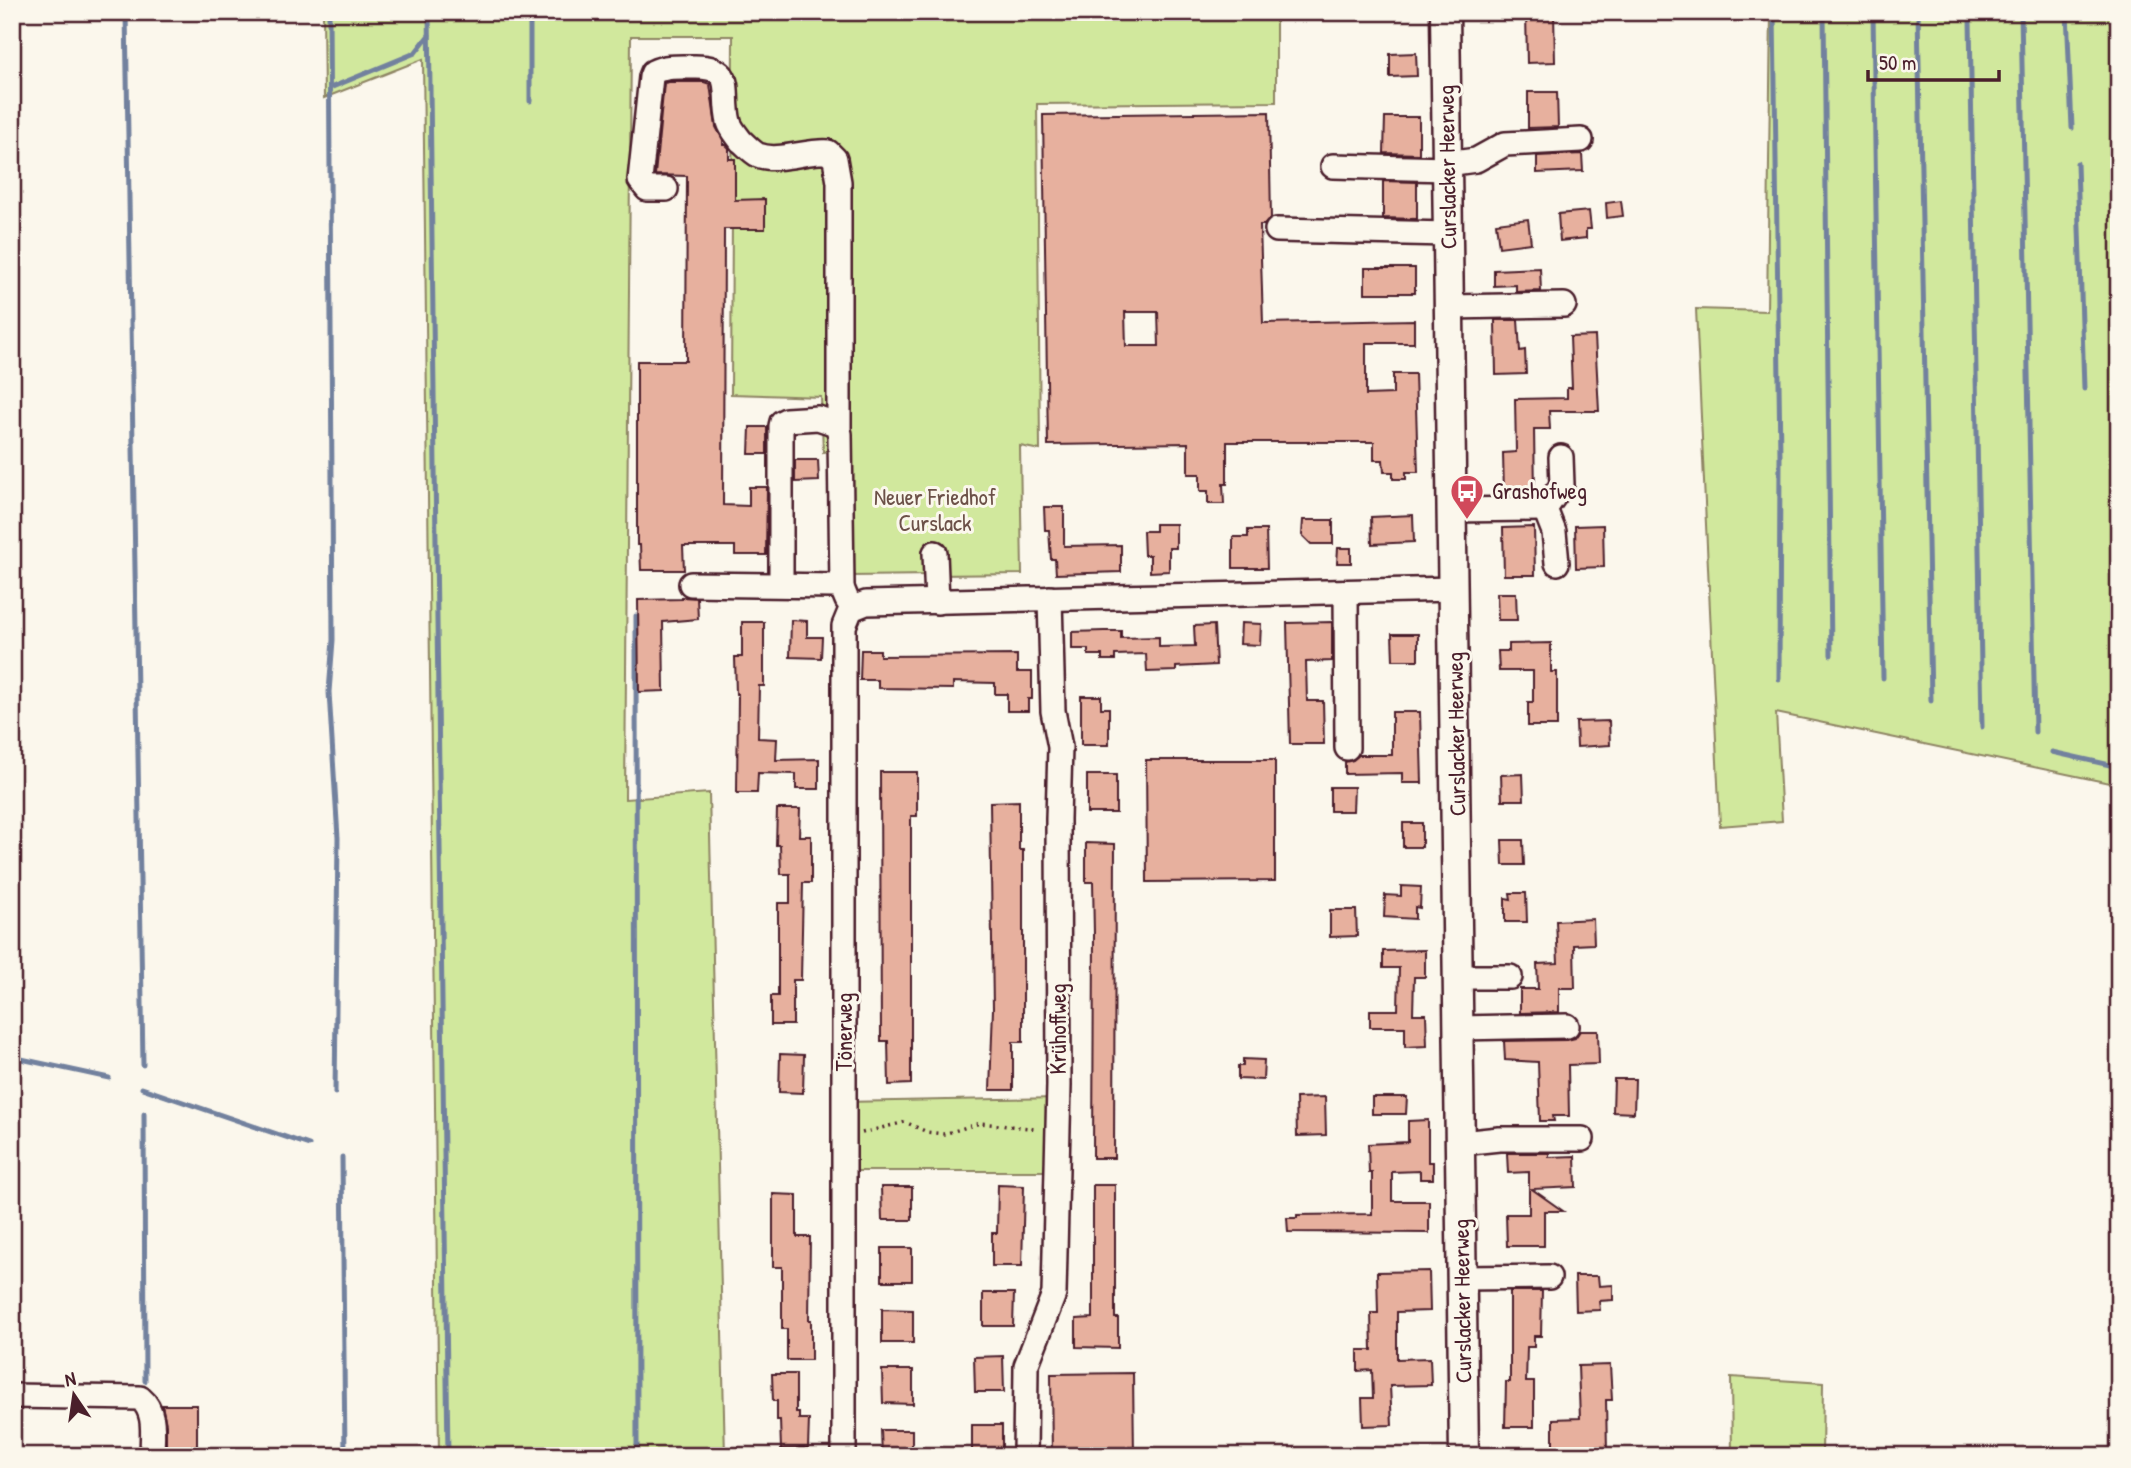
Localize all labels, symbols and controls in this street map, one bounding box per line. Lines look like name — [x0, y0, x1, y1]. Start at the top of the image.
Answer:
scale bar — [1868, 38, 2000, 82]
text: 50 m — [1879, 48, 1916, 77]
street label: Curslacker Heerweg — [1430, 85, 1463, 249]
bus stop icon: Grashofweg — [1448, 472, 1486, 521]
place label: Grashofweg — [1492, 475, 1587, 506]
park label: Neuer Friedhof Curslack — [874, 481, 997, 538]
street label: Curslacker Heerweg — [1439, 652, 1472, 816]
street label: Krühoffweg — [1042, 983, 1073, 1075]
street label: Tönerweg — [828, 993, 859, 1071]
street label: Curslacker Heerweg — [1445, 1219, 1478, 1383]
north arrow — [38, 1360, 108, 1430]
text: N — [62, 1365, 78, 1392]

